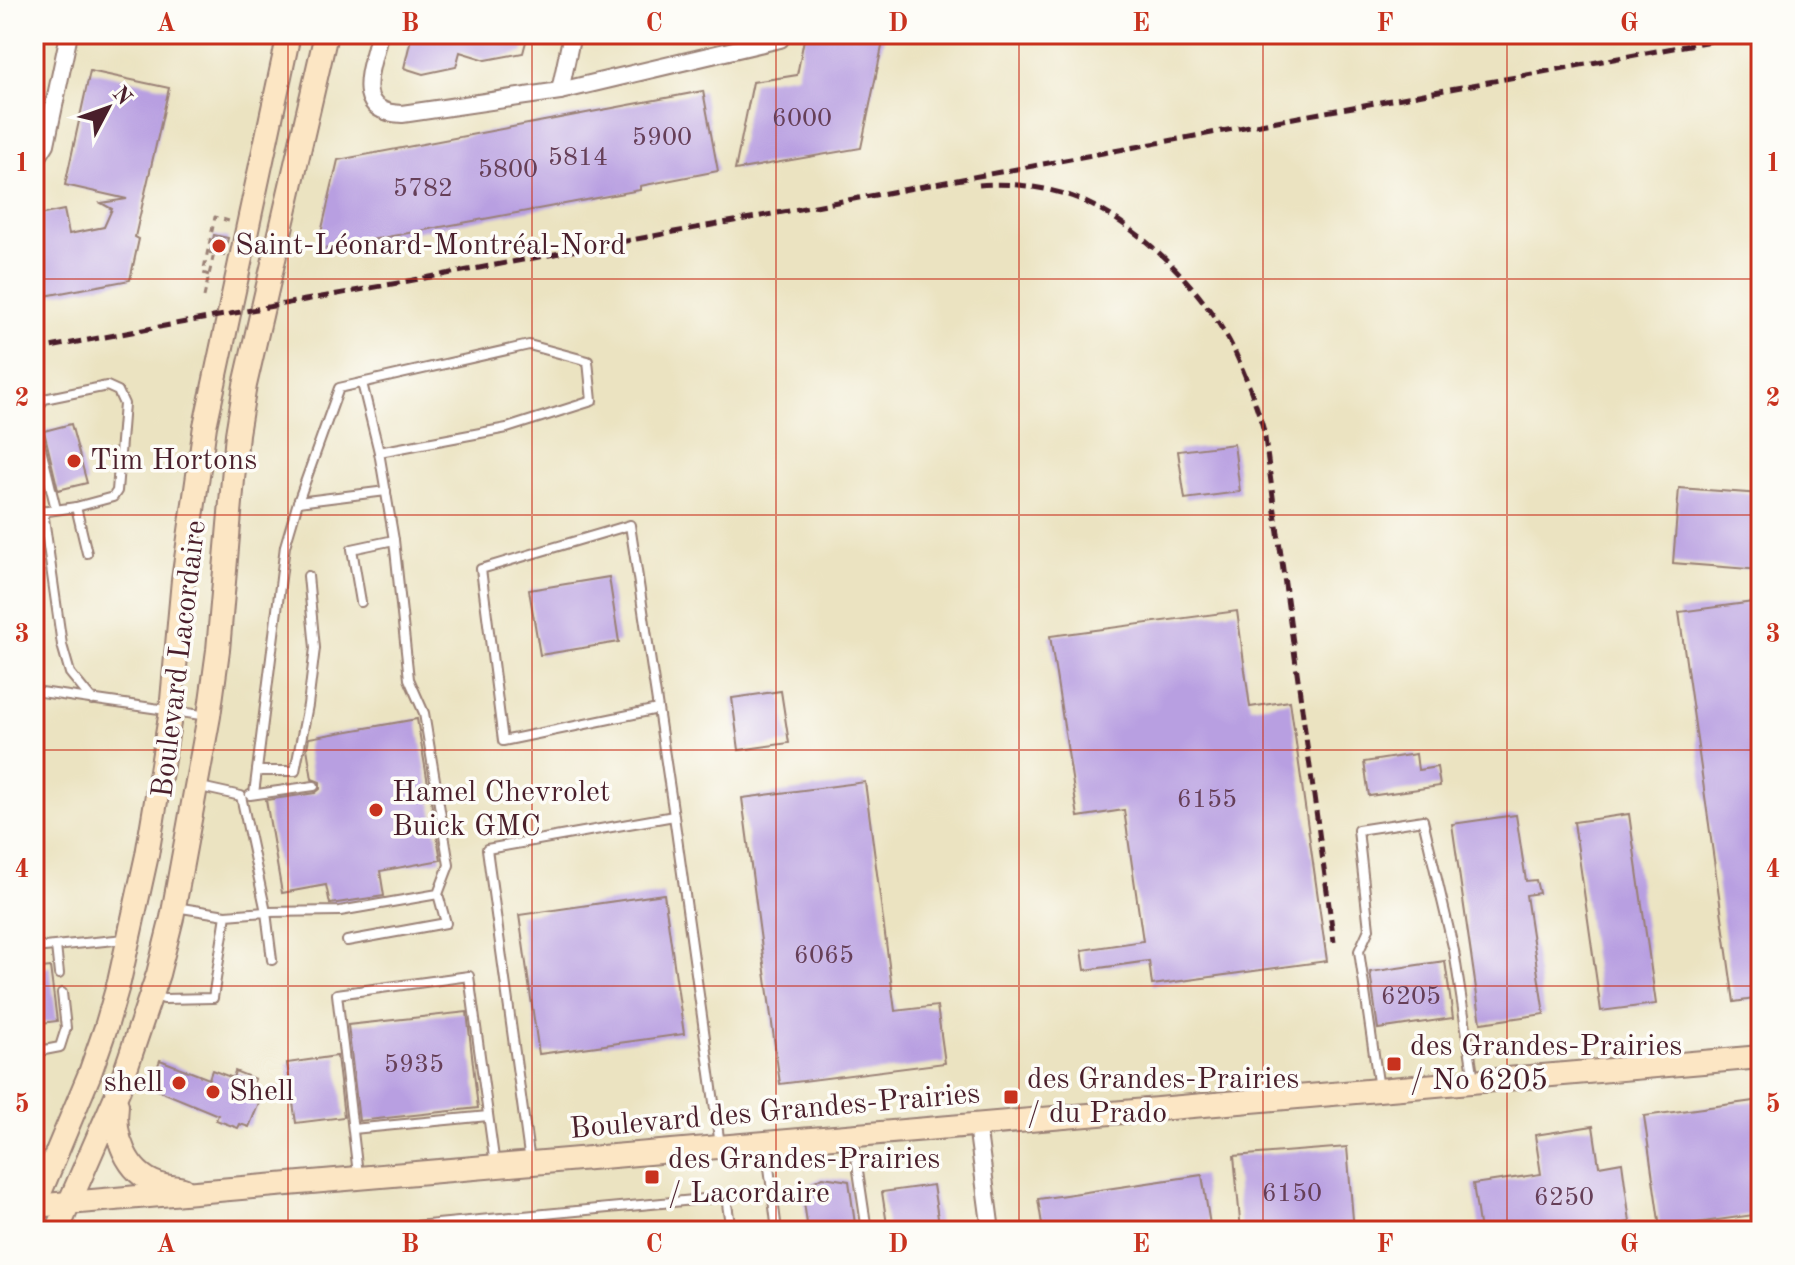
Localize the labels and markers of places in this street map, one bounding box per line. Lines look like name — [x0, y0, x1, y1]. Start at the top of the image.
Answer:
place label: Saint-Léonard-Montréal-Nord — [235, 231, 626, 261]
marker: Saint-Léonard-Montréal-Nord — [210, 237, 228, 255]
place label: Tim Hortons — [90, 446, 257, 476]
marker: Tim Hortons — [65, 452, 83, 470]
place label: Hamel Chevrolet Buick GMC — [392, 778, 610, 842]
marker: Hamel Chevrolet Buick GMC — [367, 801, 385, 819]
place label: des Grandes-Prairies / No 6205 — [1410, 1032, 1682, 1096]
marker: des Grandes-Prairies / No 6205 — [1385, 1055, 1403, 1073]
place label: des Grandes-Prairies / du Prado — [1027, 1065, 1299, 1129]
place label: shell — [104, 1068, 163, 1098]
marker: shell — [170, 1074, 188, 1092]
place label: Shell — [229, 1077, 294, 1107]
marker: Shell — [204, 1083, 222, 1101]
marker: des Grandes-Prairies / du Prado — [1002, 1088, 1020, 1106]
place label: des Grandes-Prairies / Lacordaire — [668, 1145, 940, 1209]
marker: des Grandes-Prairies / Lacordaire — [643, 1168, 661, 1186]

